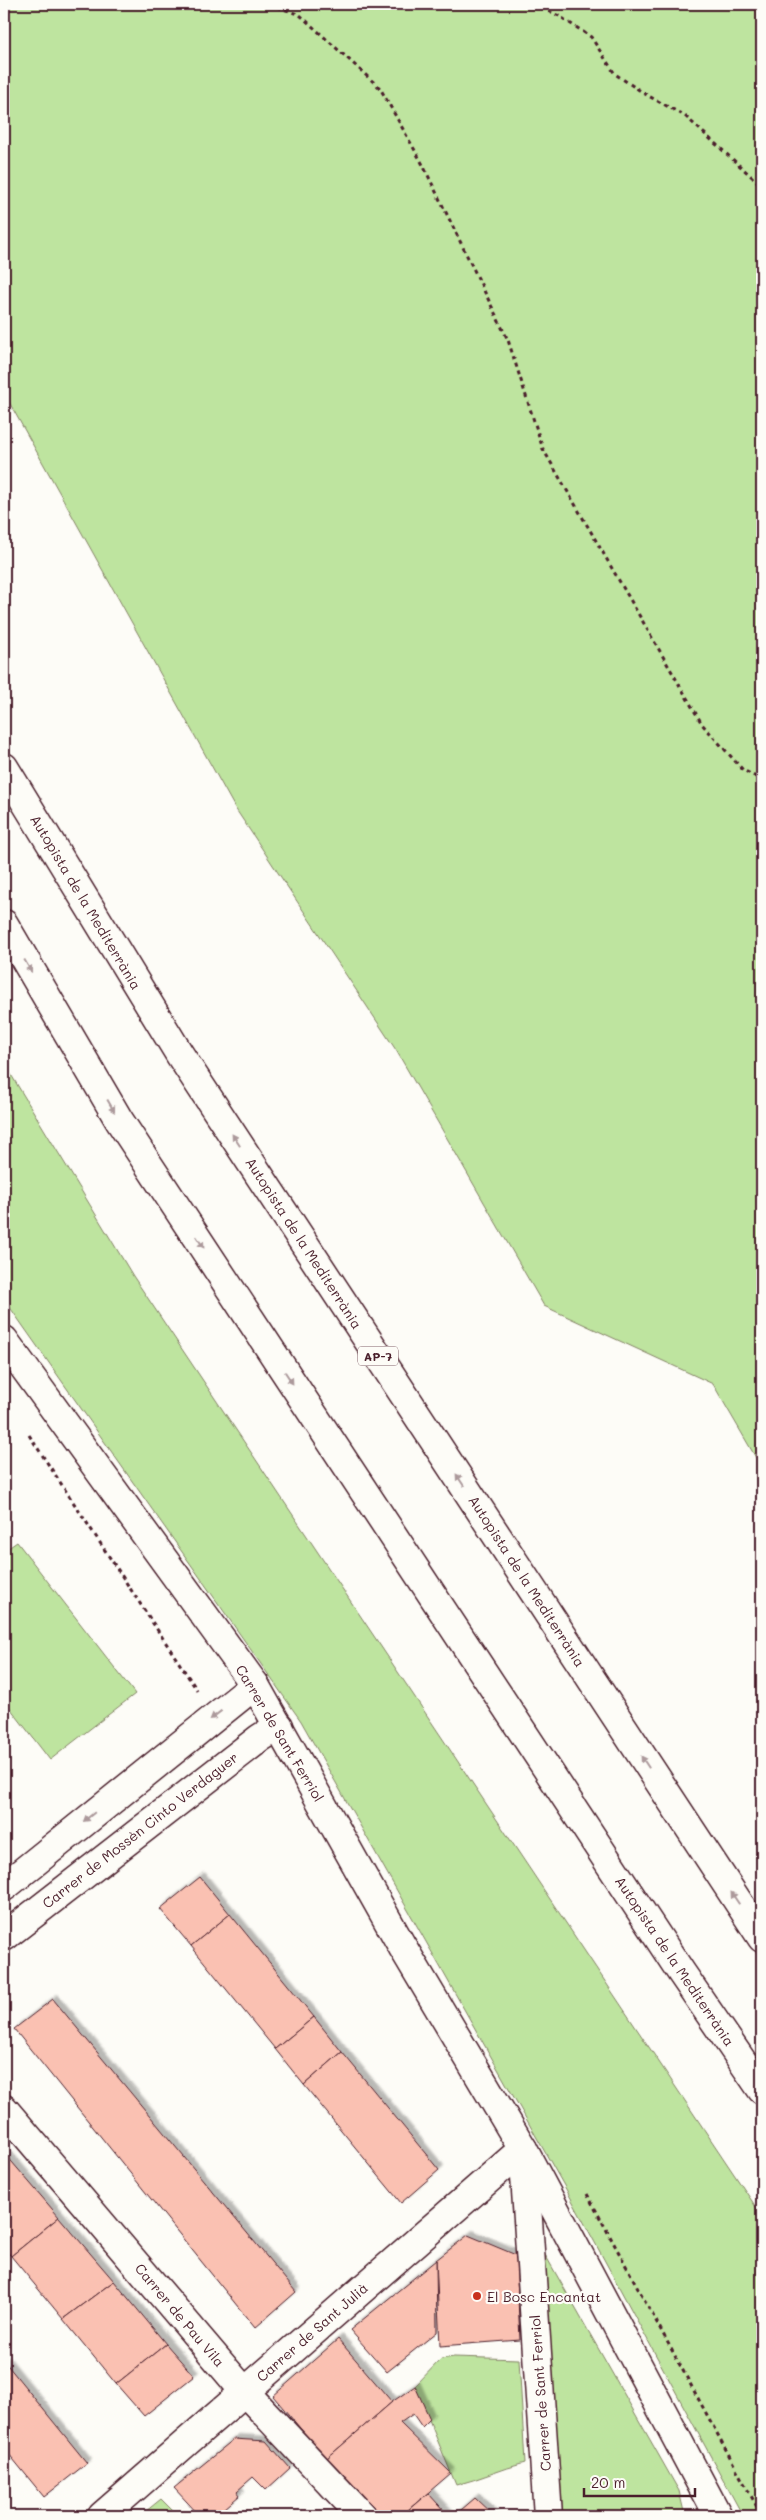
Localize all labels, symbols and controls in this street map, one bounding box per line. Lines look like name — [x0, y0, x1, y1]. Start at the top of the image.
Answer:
street label: Autopista de la Mediterrània — [26, 811, 146, 993]
one-way arrow — [24, 960, 33, 973]
one-way arrow — [106, 1100, 115, 1113]
one-way arrow — [231, 1133, 241, 1147]
street label: Autopista de la Mediterrània — [241, 1154, 367, 1332]
one-way arrow — [195, 1236, 205, 1249]
road number: AP-7 — [358, 1346, 398, 1365]
one-way arrow — [284, 1371, 294, 1385]
one-way arrow — [455, 1473, 465, 1487]
street label: Autopista de la Mediterrània — [464, 1492, 590, 1670]
street label: Carrer de Sant Ferriol — [232, 1661, 328, 1805]
one-way arrow — [209, 1710, 223, 1720]
street label: Carrer de Mossèn Cinto Verdaguer — [38, 1747, 242, 1913]
one-way arrow — [641, 1755, 650, 1769]
one-way arrow — [83, 1811, 96, 1822]
street label: Autopista de la Mediterrània — [611, 1872, 739, 2050]
one-way arrow — [730, 1891, 740, 1904]
street label: Carrer de Pau Vila — [131, 2259, 229, 2371]
street label: Carrer de Sant Julià — [252, 2278, 372, 2386]
place label: El Bosc Encantat — [487, 2287, 601, 2306]
marker: El Bosc Encantat — [471, 2290, 483, 2302]
street label: Carrer de Sant Ferriol — [525, 2314, 555, 2472]
scale bar — [584, 2465, 695, 2497]
text: 20 m — [591, 2472, 625, 2492]

